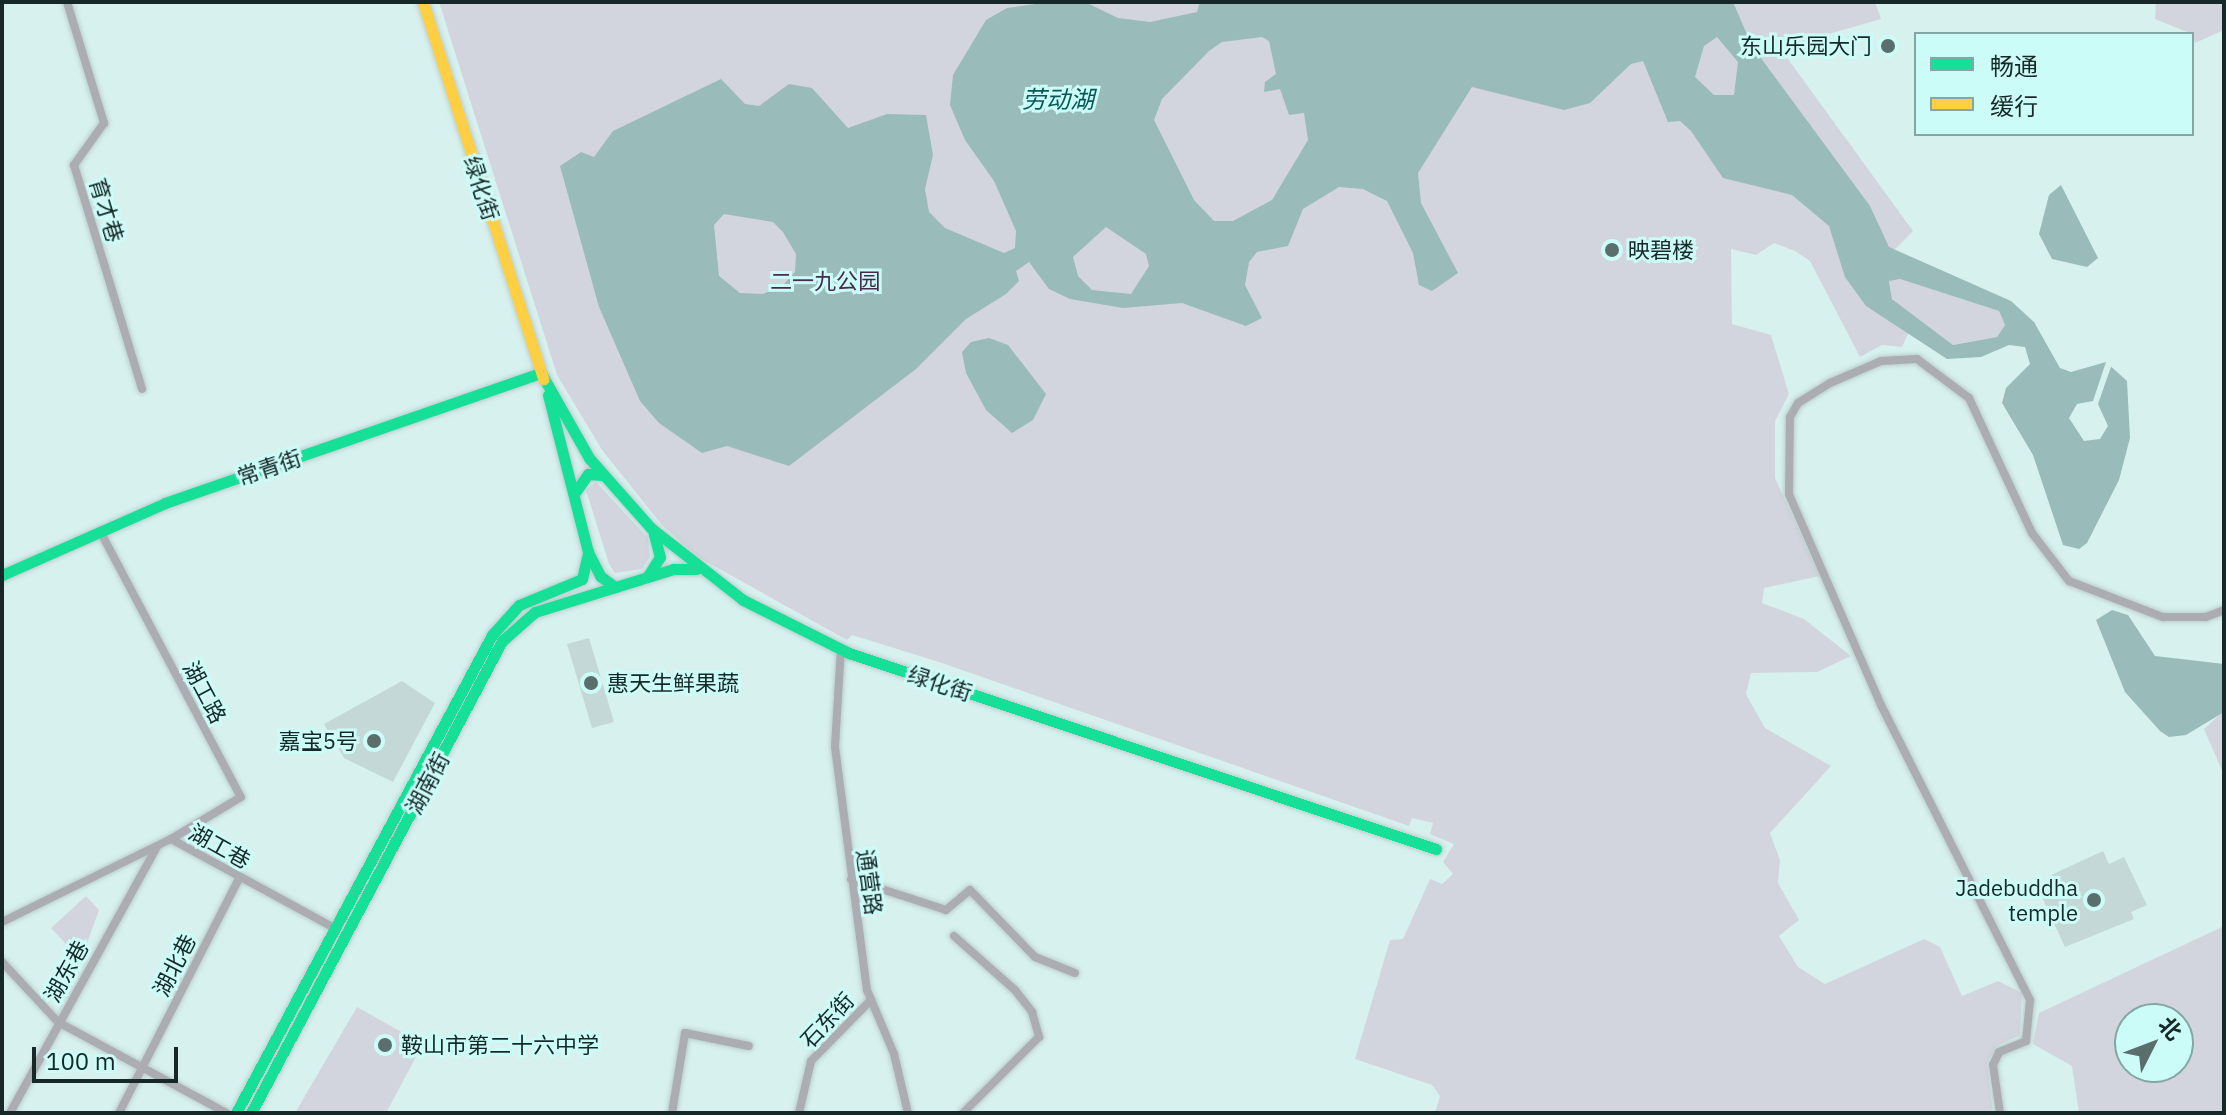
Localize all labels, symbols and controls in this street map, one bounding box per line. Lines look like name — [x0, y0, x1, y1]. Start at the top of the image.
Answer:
legend — [1914, 32, 2194, 136]
place label: 东山乐园大门 — [1740, 33, 1872, 59]
marker: 东山乐园大门 — [1879, 37, 1897, 55]
text: 畅通 — [1990, 50, 2038, 82]
water label: 劳动湖 — [1022, 86, 1094, 114]
text: 缓行 — [1990, 90, 2038, 122]
street label: 绿化街 — [459, 153, 505, 223]
street label: 育才巷 — [85, 175, 129, 245]
place label: 映碧楼 — [1628, 237, 1694, 263]
marker: 映碧楼 — [1603, 241, 1621, 259]
park label: 二一九公园 — [770, 268, 880, 294]
street label: 常青街 — [234, 444, 304, 490]
street label: 湖工路 — [178, 657, 232, 727]
street label: 绿化街 — [905, 660, 975, 706]
place label: 惠天生鲜果蔬 — [607, 670, 739, 696]
marker: 惠天生鲜果蔬 — [582, 674, 600, 692]
place label: 嘉宝5号 — [279, 728, 358, 754]
marker: 嘉宝5号 — [365, 732, 383, 750]
street label: 湖南街 — [400, 748, 454, 818]
street label: 湖工巷 — [185, 818, 255, 874]
street label: 通营路 — [852, 847, 888, 917]
place label: Jadebuddha temple — [1955, 874, 2078, 926]
marker: Jadebuddha temple — [2085, 891, 2103, 909]
street label: 湖北巷 — [147, 930, 201, 1000]
street label: 湖东巷 — [38, 936, 94, 1006]
street label: 石东街 — [795, 987, 859, 1053]
north arrow — [2114, 1003, 2194, 1083]
text: 北 — [2153, 1010, 2189, 1046]
scale bar — [36, 1031, 182, 1081]
place label: 鞍山市第二十六中学 — [401, 1032, 599, 1058]
marker: 鞍山市第二十六中学 — [376, 1036, 394, 1054]
text: 100 m — [46, 1045, 116, 1077]

